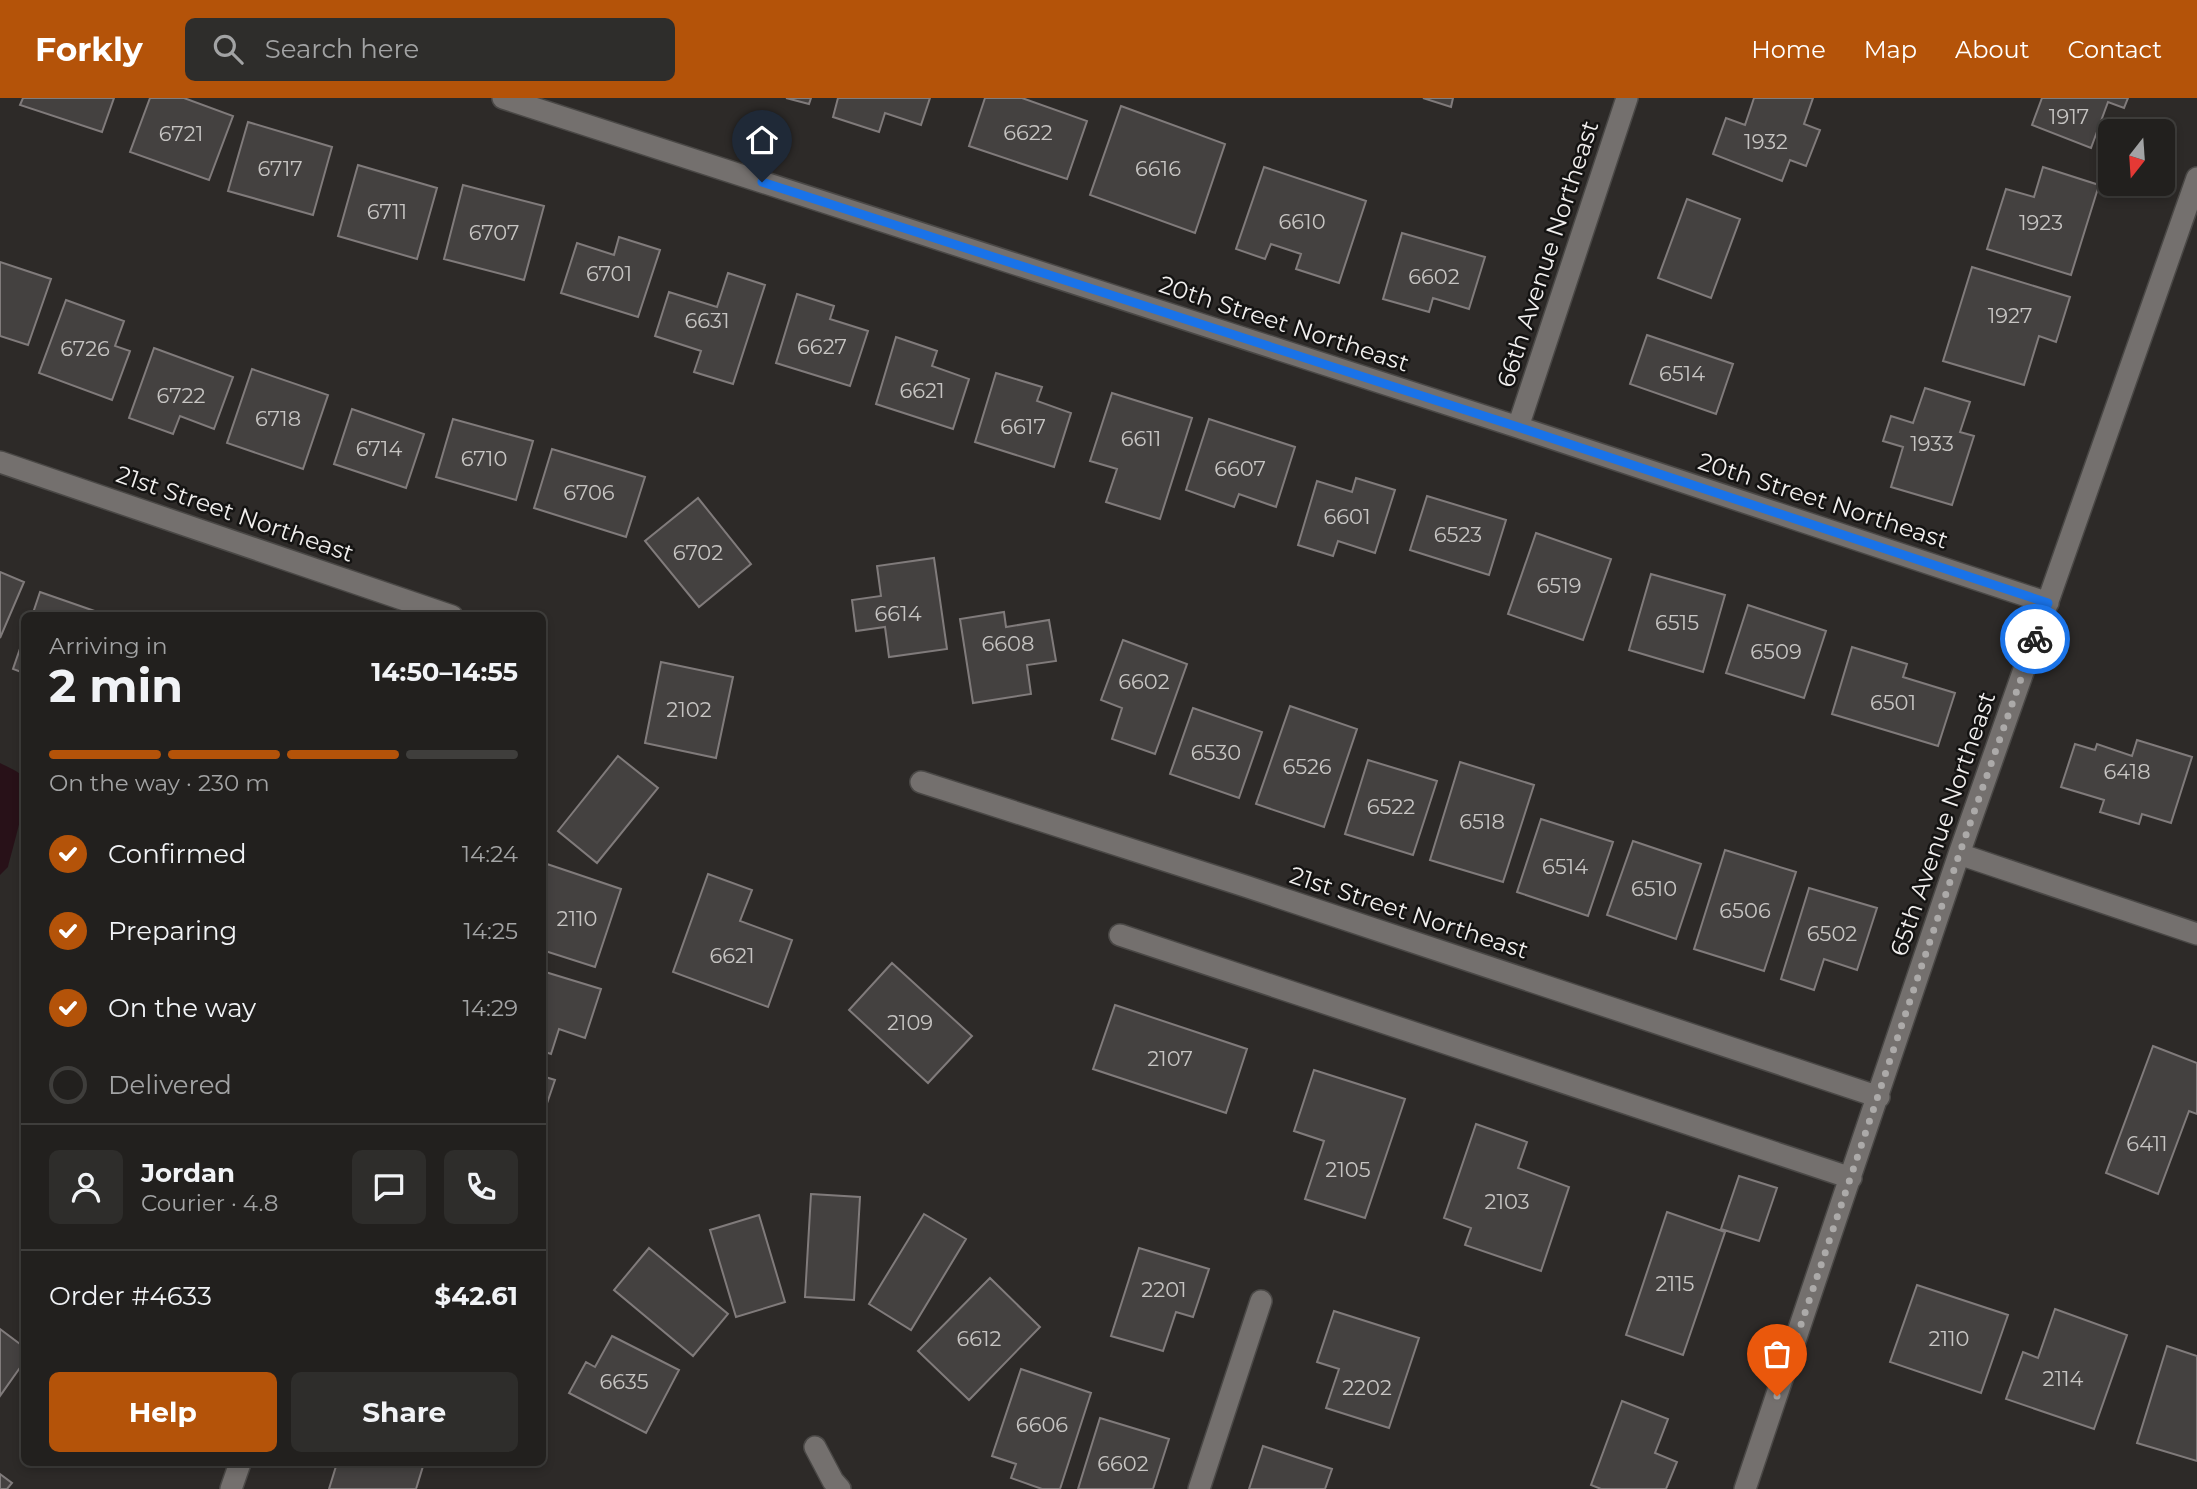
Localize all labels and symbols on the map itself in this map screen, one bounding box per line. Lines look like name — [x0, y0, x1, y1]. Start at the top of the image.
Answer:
house number: 1917 — [2049, 104, 2089, 129]
pin — [732, 110, 792, 182]
street label: 66th Avenue Northeast — [1491, 117, 1604, 391]
north arrow — [2098, 119, 2175, 196]
house number: 6622 — [1003, 120, 1053, 145]
house number: 6721 — [159, 121, 203, 146]
house number: 1932 — [1744, 129, 1788, 154]
house number: 6717 — [257, 156, 303, 181]
house number: 6616 — [1135, 156, 1181, 181]
house number: 6711 — [367, 199, 407, 224]
house number: 6610 — [1278, 209, 1326, 234]
house number: 1923 — [2019, 210, 2063, 235]
house number: 6707 — [469, 220, 519, 245]
house number: 6701 — [586, 261, 632, 286]
house number: 6602 — [1408, 264, 1460, 289]
street label: 20th Street Northeast — [1156, 269, 1413, 378]
house number: 1927 — [1988, 303, 2032, 328]
house number: 6631 — [684, 308, 730, 333]
house number: 6627 — [797, 334, 847, 359]
house number: 6726 — [60, 336, 110, 361]
house number: 6514 — [1659, 361, 1705, 386]
house number: 6621 — [899, 378, 945, 403]
house number: 6722 — [157, 383, 205, 408]
house number: 6718 — [255, 406, 301, 431]
house number: 6617 — [1000, 414, 1046, 439]
house number: 6611 — [1121, 426, 1161, 451]
house number: 1933 — [1910, 431, 1954, 456]
house number: 6714 — [356, 436, 402, 461]
house number: 6710 — [461, 446, 507, 471]
street label: 20th Street Northeast — [1695, 446, 1952, 555]
house number: 6607 — [1214, 456, 1266, 481]
street label: 21st Street Northeast — [113, 459, 358, 568]
house number: 6706 — [563, 480, 615, 505]
house number: 6601 — [1323, 504, 1371, 529]
house number: 6523 — [1434, 522, 1482, 547]
house number: 6702 — [673, 540, 723, 565]
house number: 6519 — [1536, 573, 1582, 598]
house number: 6614 — [874, 601, 922, 626]
courier — [2000, 604, 2070, 674]
house number: 6515 — [1655, 610, 1699, 635]
house number: 6608 — [982, 631, 1034, 656]
house number: 6509 — [1750, 639, 1802, 664]
house number: 6602 — [1118, 669, 1170, 694]
street label: 65th Avenue Northeast — [1884, 688, 2002, 960]
house number: 6501 — [1870, 690, 1916, 715]
house number: 2102 — [666, 697, 712, 722]
house number: 6530 — [1191, 740, 1241, 765]
house number: 6526 — [1282, 754, 1332, 779]
house number: 6418 — [2103, 759, 2151, 784]
house number: 6522 — [1367, 794, 1415, 819]
house number: 6518 — [1459, 809, 1505, 834]
house number: 6514 — [1542, 854, 1588, 879]
street label: 21st Street Northeast — [1286, 860, 1532, 965]
house number: 6510 — [1631, 876, 1677, 901]
house number: 6506 — [1719, 898, 1771, 923]
house number: 2110 — [557, 906, 598, 931]
house number: 6502 — [1807, 921, 1857, 946]
house number: 6621 — [709, 943, 755, 968]
house number: 2109 — [887, 1010, 933, 1035]
house number: 2107 — [1147, 1046, 1193, 1071]
house number: 6411 — [2126, 1131, 2168, 1156]
house number: 2105 — [1325, 1157, 1371, 1182]
house number: 2103 — [1484, 1189, 1530, 1214]
house number: 2115 — [1656, 1271, 1695, 1296]
house number: 2201 — [1141, 1277, 1187, 1302]
pin — [1747, 1324, 1807, 1396]
house number: 6612 — [956, 1326, 1002, 1351]
house number: 2110 — [1929, 1326, 1970, 1351]
house number: 2114 — [2043, 1366, 2084, 1391]
house number: 6635 — [599, 1369, 649, 1394]
house number: 2202 — [1342, 1375, 1392, 1400]
house number: 6606 — [1016, 1412, 1068, 1437]
house number: 6602 — [1097, 1451, 1149, 1476]

